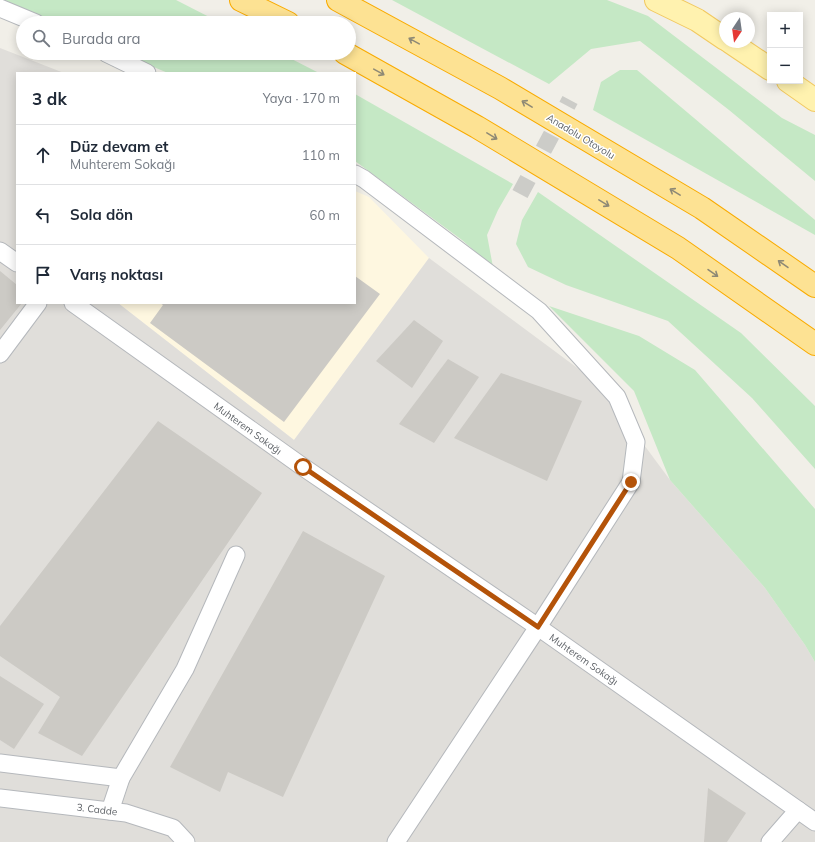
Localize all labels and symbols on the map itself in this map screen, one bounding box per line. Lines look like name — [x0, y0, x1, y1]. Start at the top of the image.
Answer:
north arrow — [719, 12, 755, 48]
one-way arrow — [408, 36, 420, 44]
one-way arrow — [373, 69, 385, 76]
one-way arrow — [521, 100, 533, 108]
street label: Anadolu Otoyolu — [544, 111, 617, 162]
one-way arrow — [486, 132, 498, 140]
one-way arrow — [669, 188, 681, 196]
one-way arrow — [598, 199, 609, 207]
one-way arrow — [778, 260, 789, 268]
one-way arrow — [707, 269, 718, 277]
street label: Muhterem Sokağı — [211, 399, 284, 457]
route start — [294, 458, 312, 476]
route end — [622, 473, 640, 491]
street label: Muhterem Sokağı — [547, 631, 621, 688]
street label: 3. Cadde — [76, 801, 118, 818]

